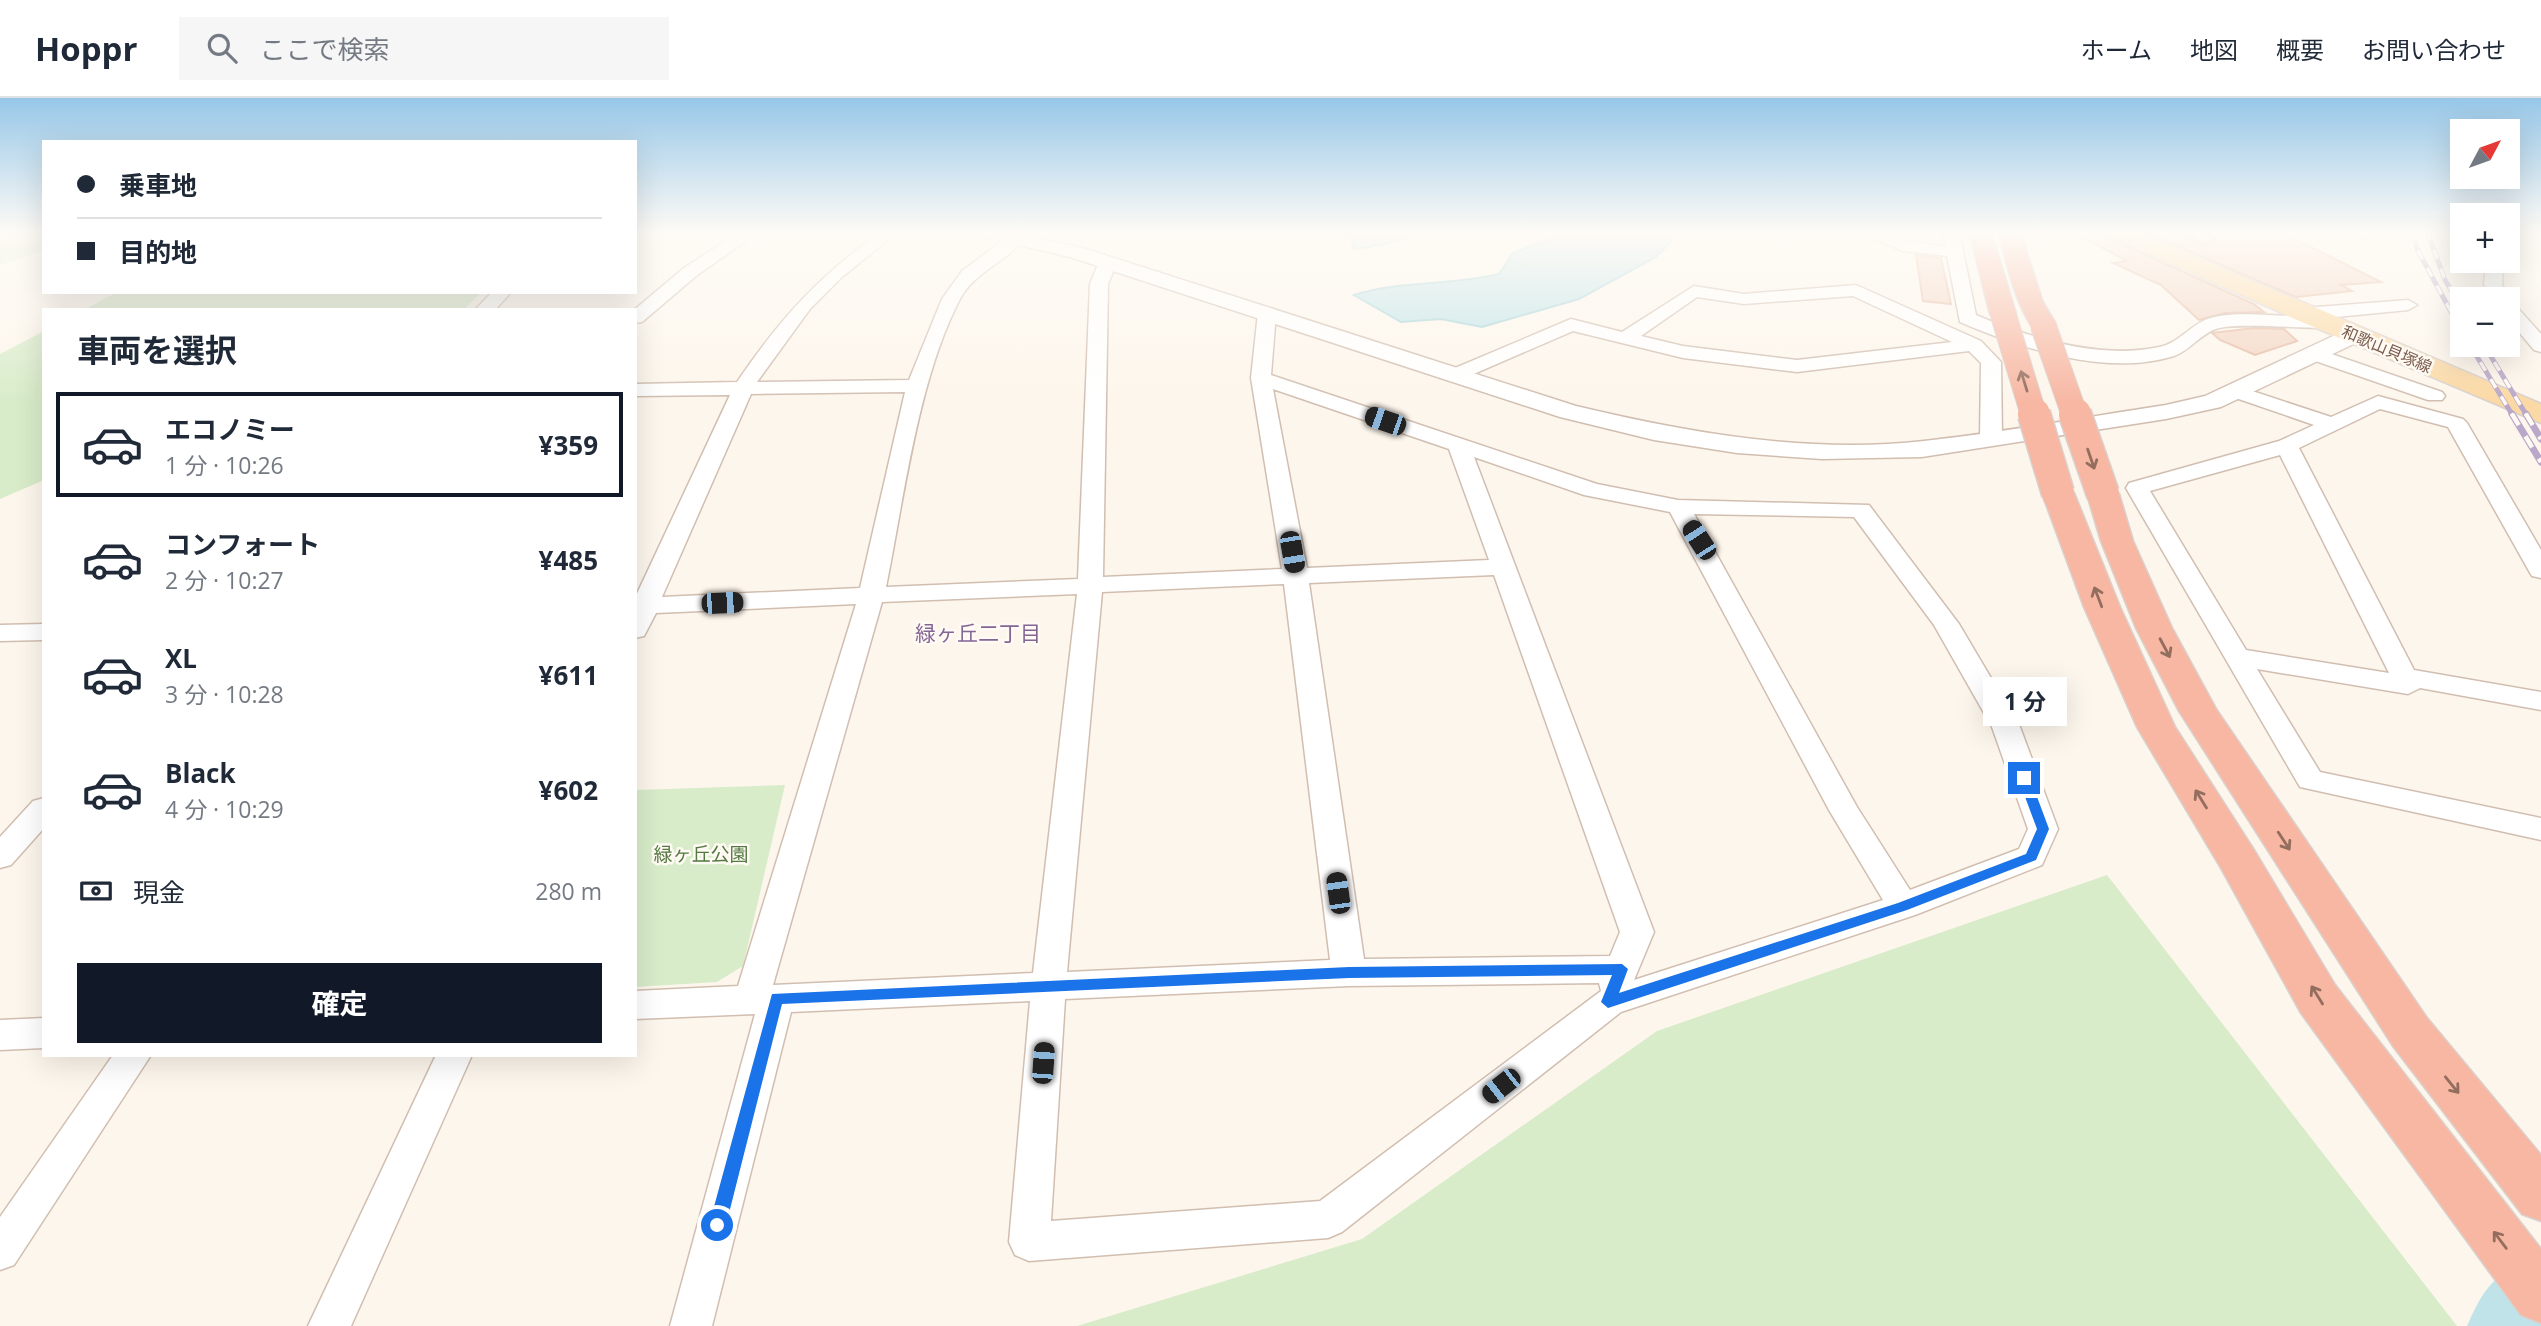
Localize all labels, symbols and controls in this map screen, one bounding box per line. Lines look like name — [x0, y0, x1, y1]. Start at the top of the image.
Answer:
search box — [179, 17, 669, 80]
text: Hoppr — [35, 26, 137, 71]
icon: search — [203, 29, 241, 67]
text: ここで検索 — [259, 31, 389, 67]
text: ホーム — [2081, 33, 2152, 66]
text: 地図 — [2190, 33, 2238, 66]
text: 概要 — [2276, 33, 2324, 66]
text: お問い合わせ — [2362, 33, 2506, 66]
north arrow — [2450, 119, 2520, 189]
map controls — [2450, 119, 2520, 357]
text: 乗車地 — [119, 167, 197, 203]
button: + — [2450, 203, 2520, 273]
text: 目的地 — [119, 234, 197, 270]
button: − — [2450, 287, 2520, 357]
street label: 和歌山貝塚線 — [2339, 320, 2435, 378]
text: 車両を選択 — [77, 328, 237, 371]
one-way arrow — [2016, 370, 2029, 392]
car — [1362, 404, 1409, 438]
text: エコノミー — [165, 411, 295, 447]
icon: car — [81, 413, 144, 476]
text: ¥359 — [539, 427, 598, 463]
one-way arrow — [2085, 447, 2098, 469]
text: 1 分 · 10:26 — [165, 449, 284, 481]
car — [1679, 517, 1720, 563]
text: コンフォート — [165, 526, 320, 562]
icon: car — [81, 528, 144, 591]
car — [1279, 529, 1306, 575]
text: ¥485 — [539, 542, 598, 578]
text: 2 分 · 10:27 — [165, 564, 284, 596]
one-way arrow — [2091, 587, 2103, 608]
car — [701, 592, 744, 614]
district label: 緑ヶ丘二丁目 — [915, 619, 1041, 647]
one-way arrow — [2158, 637, 2172, 658]
text: XL — [165, 640, 197, 676]
icon: car — [81, 643, 144, 706]
text: ¥611 — [539, 657, 598, 693]
callout: 1 分 — [1982, 676, 2066, 726]
text: 3 分 · 10:28 — [165, 678, 284, 710]
text: 1 分 — [2004, 685, 2046, 717]
text: Black — [165, 755, 236, 791]
icon: car — [81, 758, 144, 821]
route end — [2008, 762, 2040, 794]
text: ¥602 — [539, 772, 598, 808]
one-way arrow — [2194, 790, 2208, 810]
text: 4 分 · 10:29 — [165, 793, 284, 825]
one-way arrow — [2277, 831, 2292, 850]
park label: 緑ヶ丘公園 — [653, 841, 749, 867]
car — [1325, 871, 1352, 915]
icon: cash — [77, 872, 115, 910]
text: 現金 — [133, 874, 185, 910]
text: 280 m — [535, 875, 602, 907]
button: 確定 — [77, 963, 602, 1043]
one-way arrow — [2309, 986, 2324, 1005]
car — [1032, 1041, 1055, 1085]
car — [1478, 1065, 1525, 1107]
one-way arrow — [2445, 1075, 2460, 1094]
route start — [701, 1209, 733, 1241]
one-way arrow — [2493, 1231, 2508, 1250]

